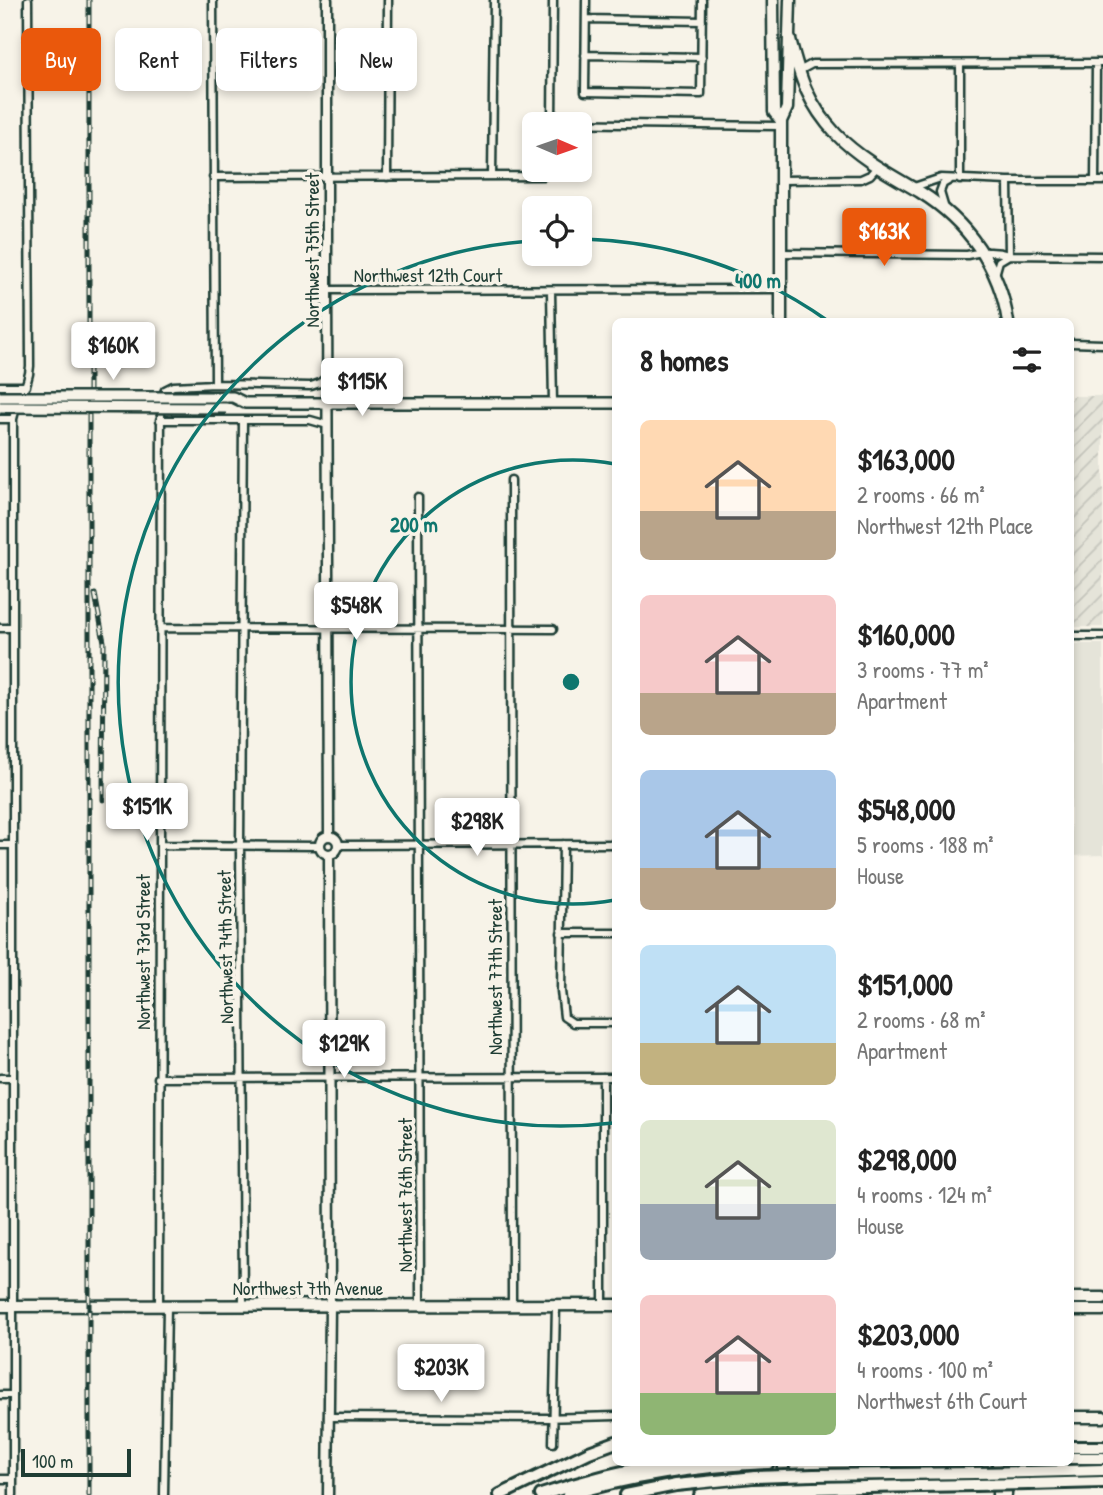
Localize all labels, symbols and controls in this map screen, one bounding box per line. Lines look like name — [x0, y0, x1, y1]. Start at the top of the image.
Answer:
chip: Buy — [21, 28, 101, 91]
chip: Rent — [115, 28, 202, 91]
chip: Filters — [216, 28, 322, 91]
chip: New — [336, 28, 417, 91]
north arrow — [522, 112, 592, 182]
map controls — [522, 112, 592, 266]
street label: Northwest 75th Street — [299, 172, 325, 327]
button: locate — [522, 196, 592, 266]
pin: $163K — [835, 208, 933, 268]
text: $163K — [858, 215, 910, 246]
street label: Northwest 12th Court — [354, 262, 503, 288]
text: 400 m — [735, 266, 781, 295]
pin: $160K — [64, 322, 162, 382]
text: $160K — [87, 329, 139, 360]
text: 8 homes — [640, 340, 728, 380]
icon: filters — [1008, 341, 1046, 379]
pin: $115K — [313, 358, 411, 418]
text: $115K — [337, 365, 387, 396]
text: $163,000 — [857, 439, 955, 479]
icon: home — [696, 448, 780, 532]
text: 2 rooms · 66 m² — [857, 479, 985, 510]
text: 200 m — [390, 510, 438, 539]
text: Northwest 12th Place — [857, 510, 1033, 541]
pin: $548K — [307, 582, 405, 642]
text: $548K — [330, 589, 382, 620]
text: $160,000 — [857, 614, 955, 654]
icon: home — [696, 623, 780, 707]
text: 3 rooms · 77 m² — [857, 654, 989, 685]
centre of rings — [559, 670, 583, 694]
text: Apartment — [857, 685, 947, 716]
pin: $151K — [98, 784, 196, 843]
text: $548,000 — [857, 789, 956, 829]
text: $151K — [122, 790, 172, 821]
pin: $298K — [428, 798, 526, 858]
icon: home — [696, 798, 780, 882]
text: $298K — [451, 805, 503, 836]
text: 5 rooms · 188 m² — [857, 829, 994, 860]
text: House — [857, 860, 904, 891]
street label: Northwest 74th Street — [211, 869, 239, 1024]
street label: Northwest 73rd Street — [130, 874, 156, 1030]
street label: Northwest 77th Street — [482, 898, 508, 1055]
text: $151,000 — [857, 964, 953, 1004]
icon: home — [696, 973, 780, 1057]
text: 2 rooms · 68 m² — [857, 1004, 985, 1035]
pin: $129K — [295, 1020, 393, 1080]
text: $129K — [318, 1027, 370, 1058]
text: Apartment — [857, 1035, 947, 1066]
street label: Northwest 76th Street — [392, 1117, 418, 1272]
text: $298,000 — [857, 1139, 957, 1179]
icon: home — [696, 1148, 780, 1232]
text: 4 rooms · 124 m² — [857, 1179, 992, 1210]
text: House — [857, 1210, 904, 1241]
street label: Northwest 7th Avenue — [233, 1275, 384, 1301]
text: $203,000 — [857, 1314, 960, 1354]
icon: home — [696, 1323, 780, 1407]
pin: $203K — [392, 1344, 490, 1404]
text: $203K — [413, 1351, 469, 1382]
text: 4 rooms · 100 m² — [857, 1354, 993, 1385]
text: Northwest 6th Court — [857, 1385, 1027, 1416]
scale bar — [21, 1446, 131, 1478]
text: 100 m — [32, 1448, 73, 1474]

